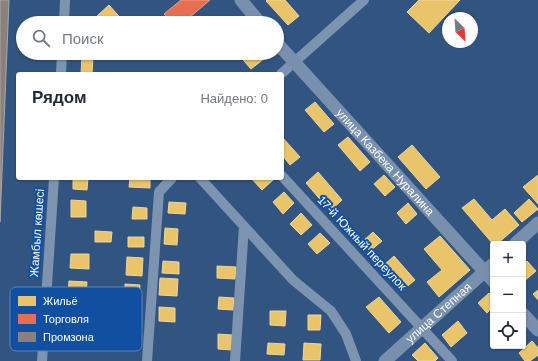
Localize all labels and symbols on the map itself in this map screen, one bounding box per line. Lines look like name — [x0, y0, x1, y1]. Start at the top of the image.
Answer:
north arrow — [442, 12, 478, 48]
street label: улица Казбека Нуралина — [333, 106, 437, 219]
street label: Жамбыл көшесі — [27, 188, 47, 278]
street label: 17-й Южный переулок — [315, 193, 410, 294]
street label: улица Степная — [403, 280, 474, 346]
legend — [10, 287, 142, 351]
text: Жильё — [43, 295, 78, 307]
text: Торговля — [43, 313, 89, 325]
text: Промзона — [43, 331, 95, 343]

